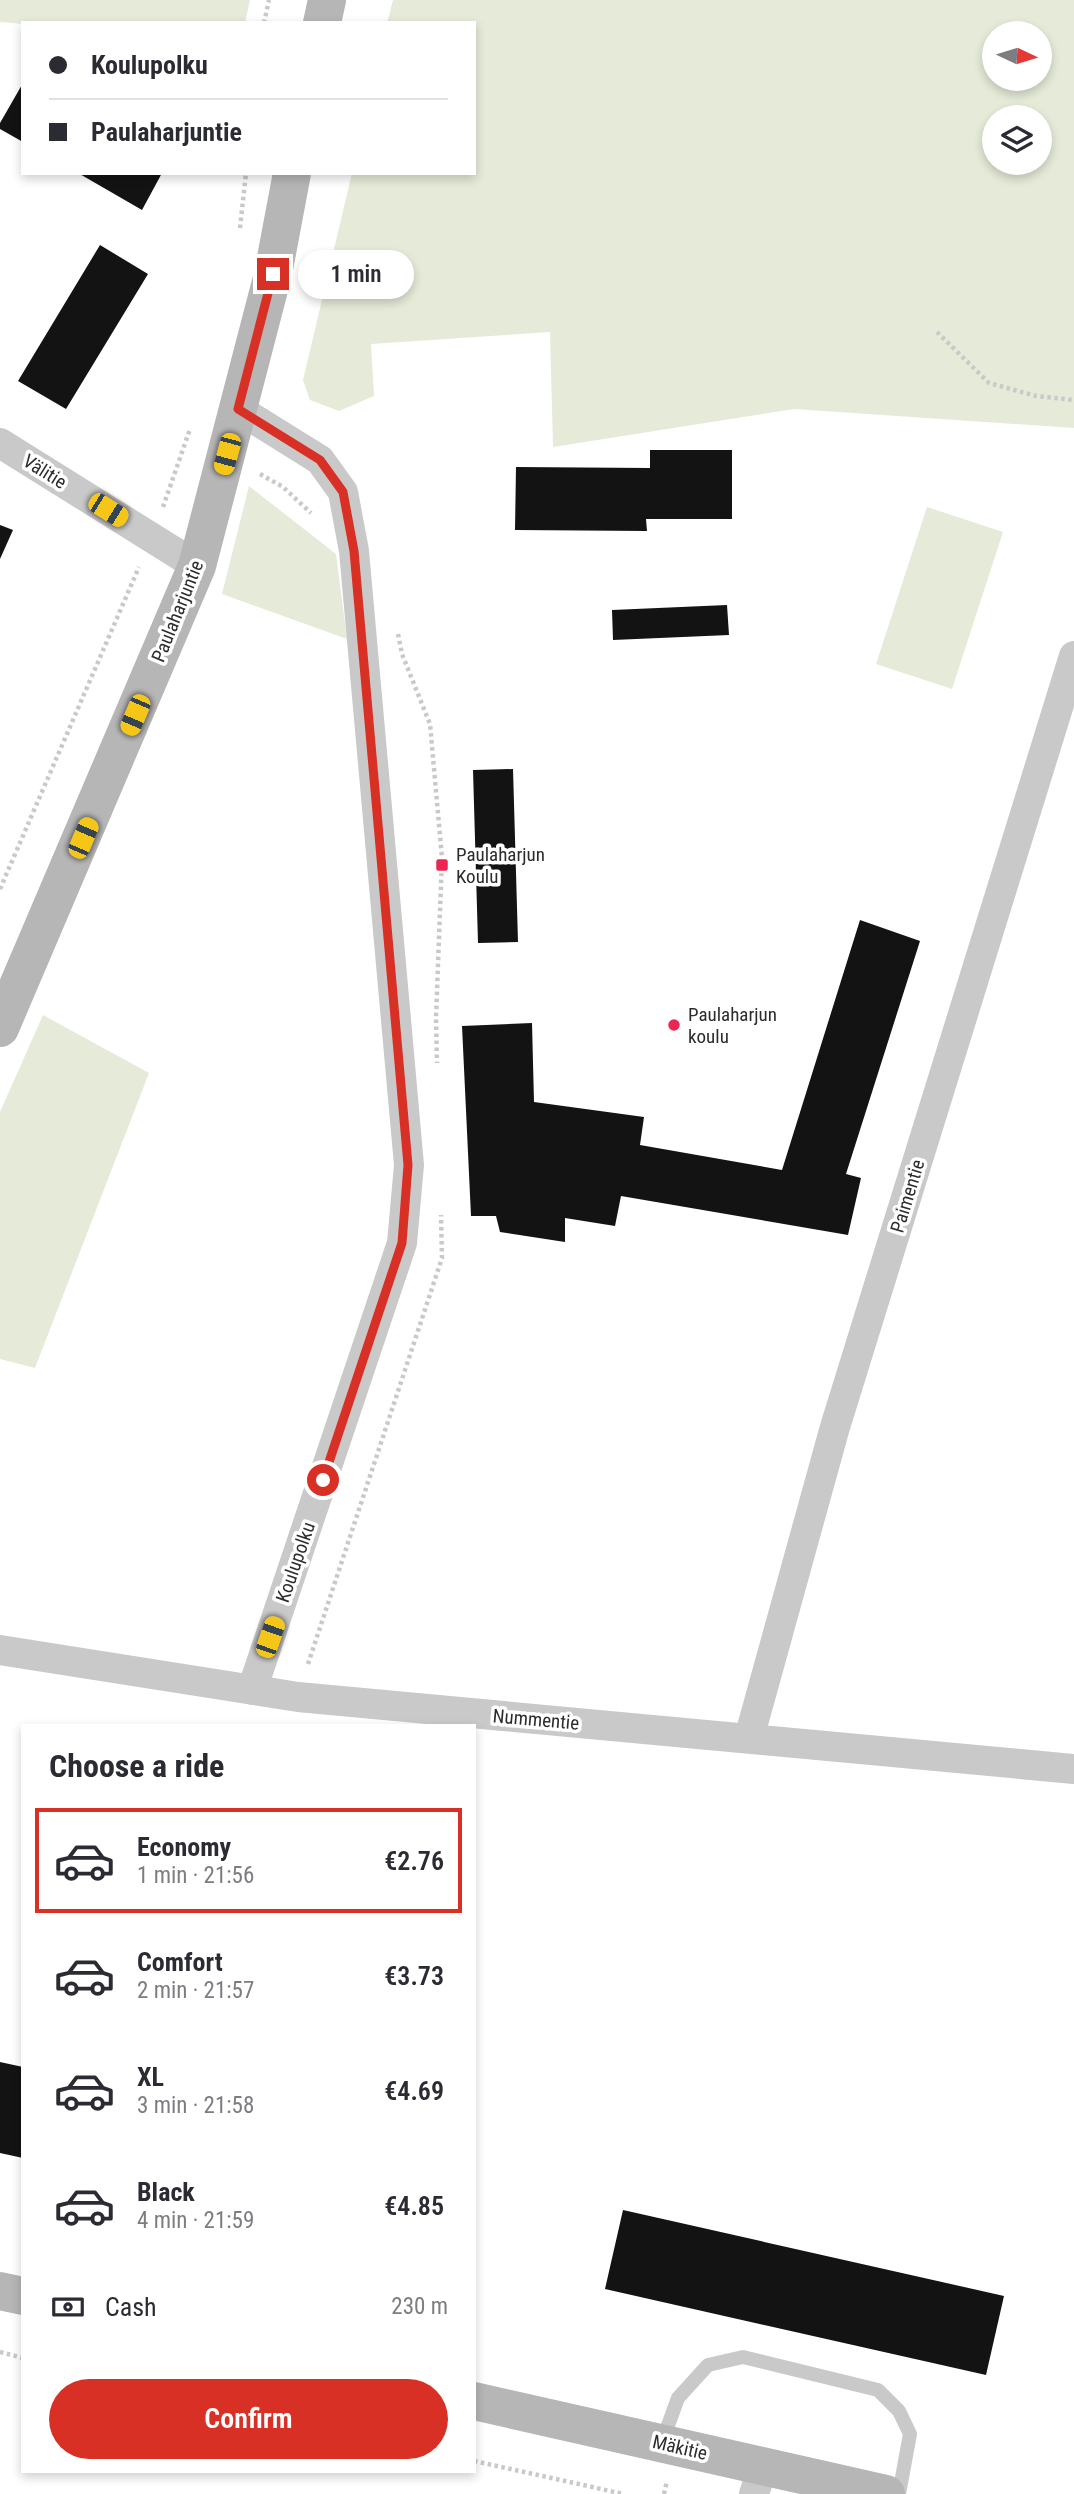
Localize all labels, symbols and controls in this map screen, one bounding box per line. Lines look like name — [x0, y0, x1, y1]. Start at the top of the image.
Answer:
north arrow — [982, 21, 1052, 91]
map controls — [982, 21, 1052, 175]
text: Koulupolku — [91, 50, 208, 80]
button: layers — [982, 105, 1052, 175]
text: Paulaharjuntie — [91, 117, 242, 147]
callout: 1 min — [298, 250, 413, 298]
route end — [257, 258, 289, 290]
text: 1 min — [331, 261, 381, 288]
car — [212, 431, 243, 477]
street label: Välitie — [19, 449, 71, 494]
car — [85, 490, 132, 530]
street label: Paulaharjuntie — [147, 557, 208, 665]
car — [118, 692, 153, 738]
car — [66, 815, 101, 861]
place label: Paulaharjun Koulu — [456, 843, 545, 888]
marker: Paulaharjun Koulu — [434, 857, 450, 873]
place label: Paulaharjun koulu — [688, 1003, 777, 1048]
marker: Paulaharjun koulu — [666, 1017, 682, 1033]
street label: Paimentie — [885, 1157, 929, 1235]
route start — [307, 1464, 339, 1496]
street label: Koulupolku — [271, 1519, 320, 1605]
car — [254, 1614, 287, 1660]
street label: Nummentie — [492, 1704, 580, 1735]
text: Choose a ride — [49, 1747, 224, 1785]
icon: car — [53, 1829, 116, 1892]
text: Economy — [137, 1832, 231, 1862]
text: €2.76 — [384, 1846, 444, 1876]
text: 1 min · 21:56 — [137, 1862, 254, 1889]
icon: car — [53, 1944, 116, 2007]
text: Comfort — [137, 1947, 223, 1977]
text: €3.73 — [384, 1961, 444, 1991]
text: 2 min · 21:57 — [137, 1977, 254, 2004]
icon: car — [53, 2059, 116, 2122]
text: XL — [137, 2062, 164, 2092]
text: €4.69 — [384, 2076, 444, 2106]
text: 3 min · 21:58 — [137, 2092, 254, 2119]
icon: car — [53, 2174, 116, 2237]
text: Black — [137, 2177, 195, 2207]
text: €4.85 — [384, 2191, 444, 2221]
text: 4 min · 21:59 — [137, 2207, 254, 2234]
icon: cash — [49, 2288, 87, 2326]
text: Cash — [105, 2292, 157, 2322]
text: 230 m — [391, 2293, 448, 2320]
button: Confirm — [49, 2379, 448, 2459]
street label: Mäkitie — [650, 2430, 709, 2465]

